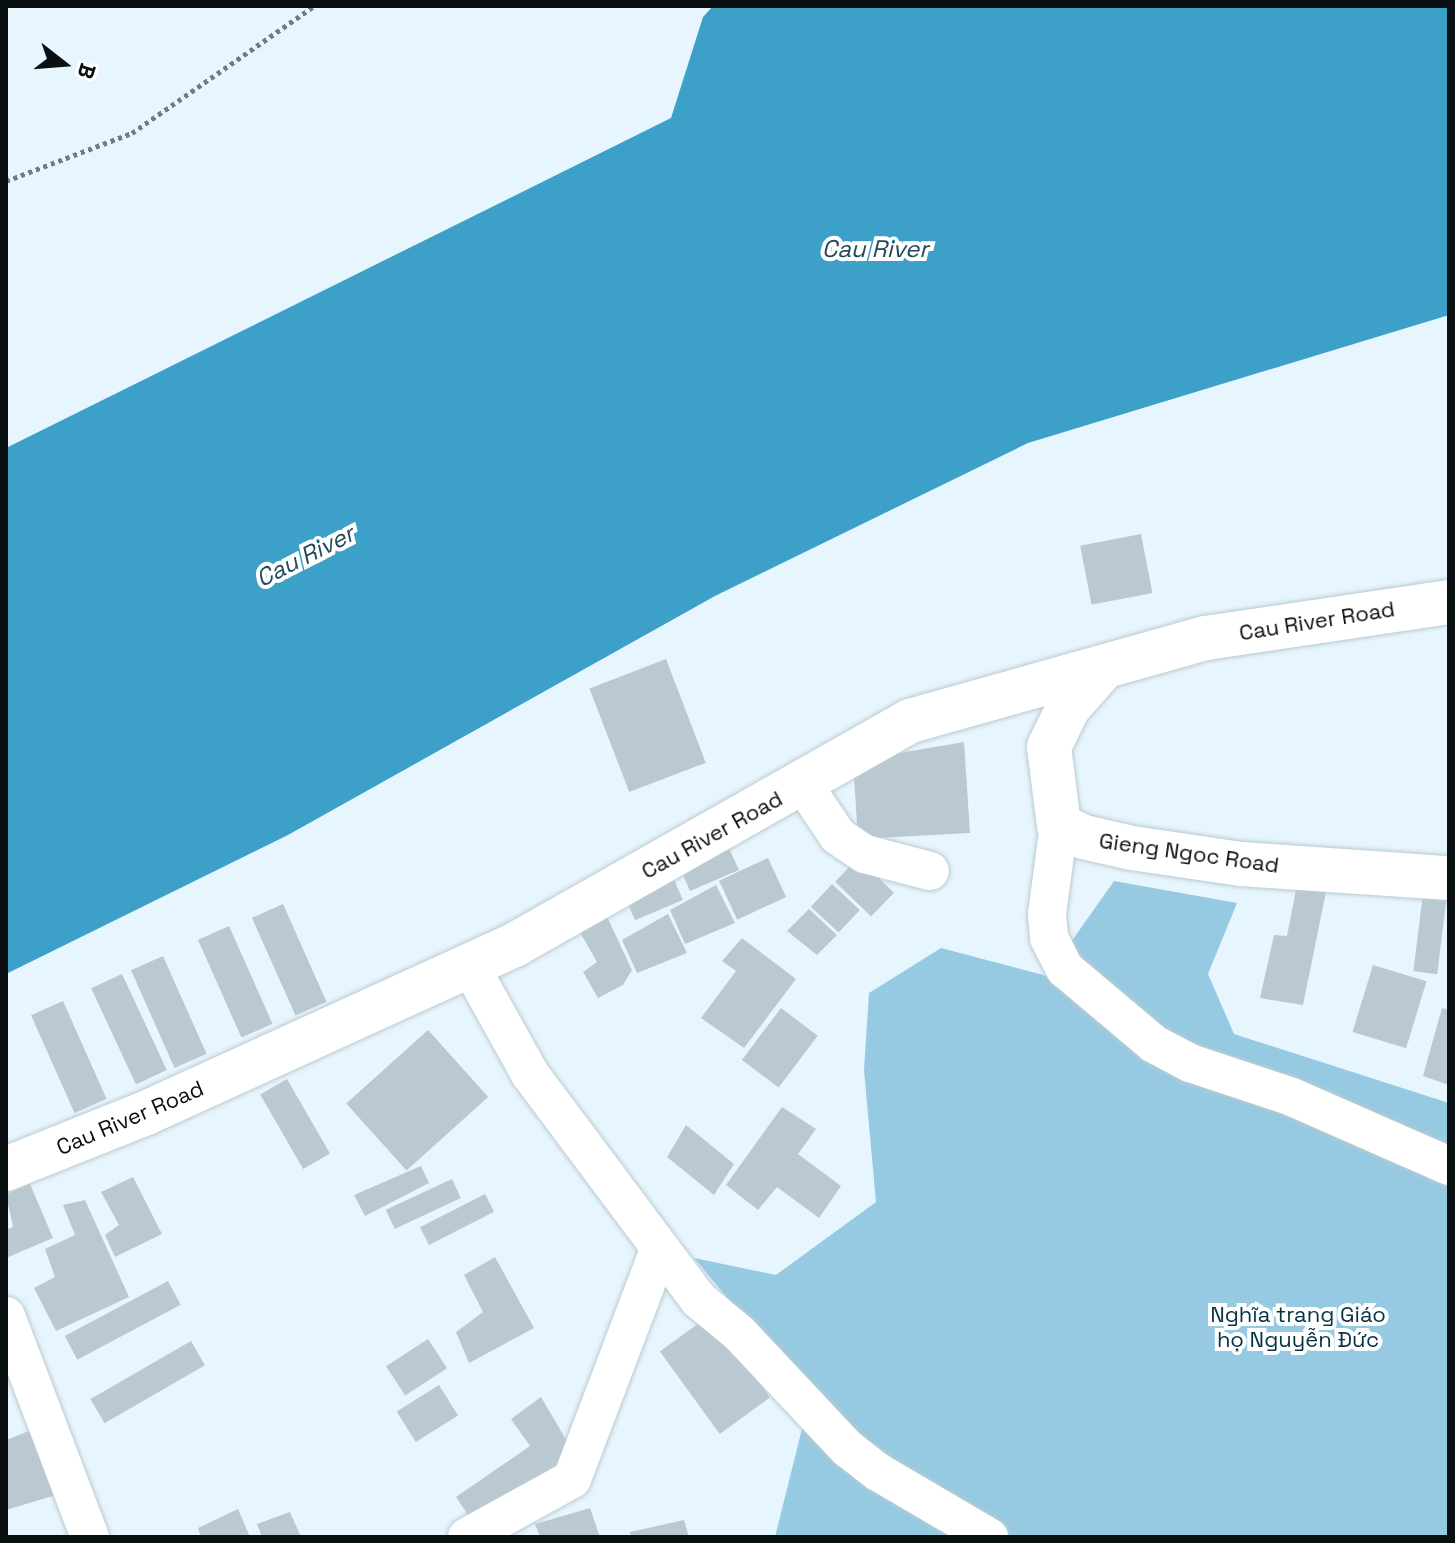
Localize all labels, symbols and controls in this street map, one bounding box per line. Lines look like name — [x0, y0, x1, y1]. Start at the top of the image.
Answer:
north arrow — [24, 24, 104, 104]
text: B — [71, 60, 102, 82]
water label: Cau River — [822, 235, 928, 263]
water label: Cau River — [251, 519, 359, 593]
street label: Cau River Road — [1237, 596, 1397, 646]
street label: Cau River Road — [637, 785, 787, 885]
street label: Gieng Ngoc Road — [1097, 827, 1281, 879]
street label: Cau River Road — [52, 1075, 208, 1161]
park label: Nghĩa trang Giáo họ Nguyễn Đức — [1210, 1301, 1386, 1352]

